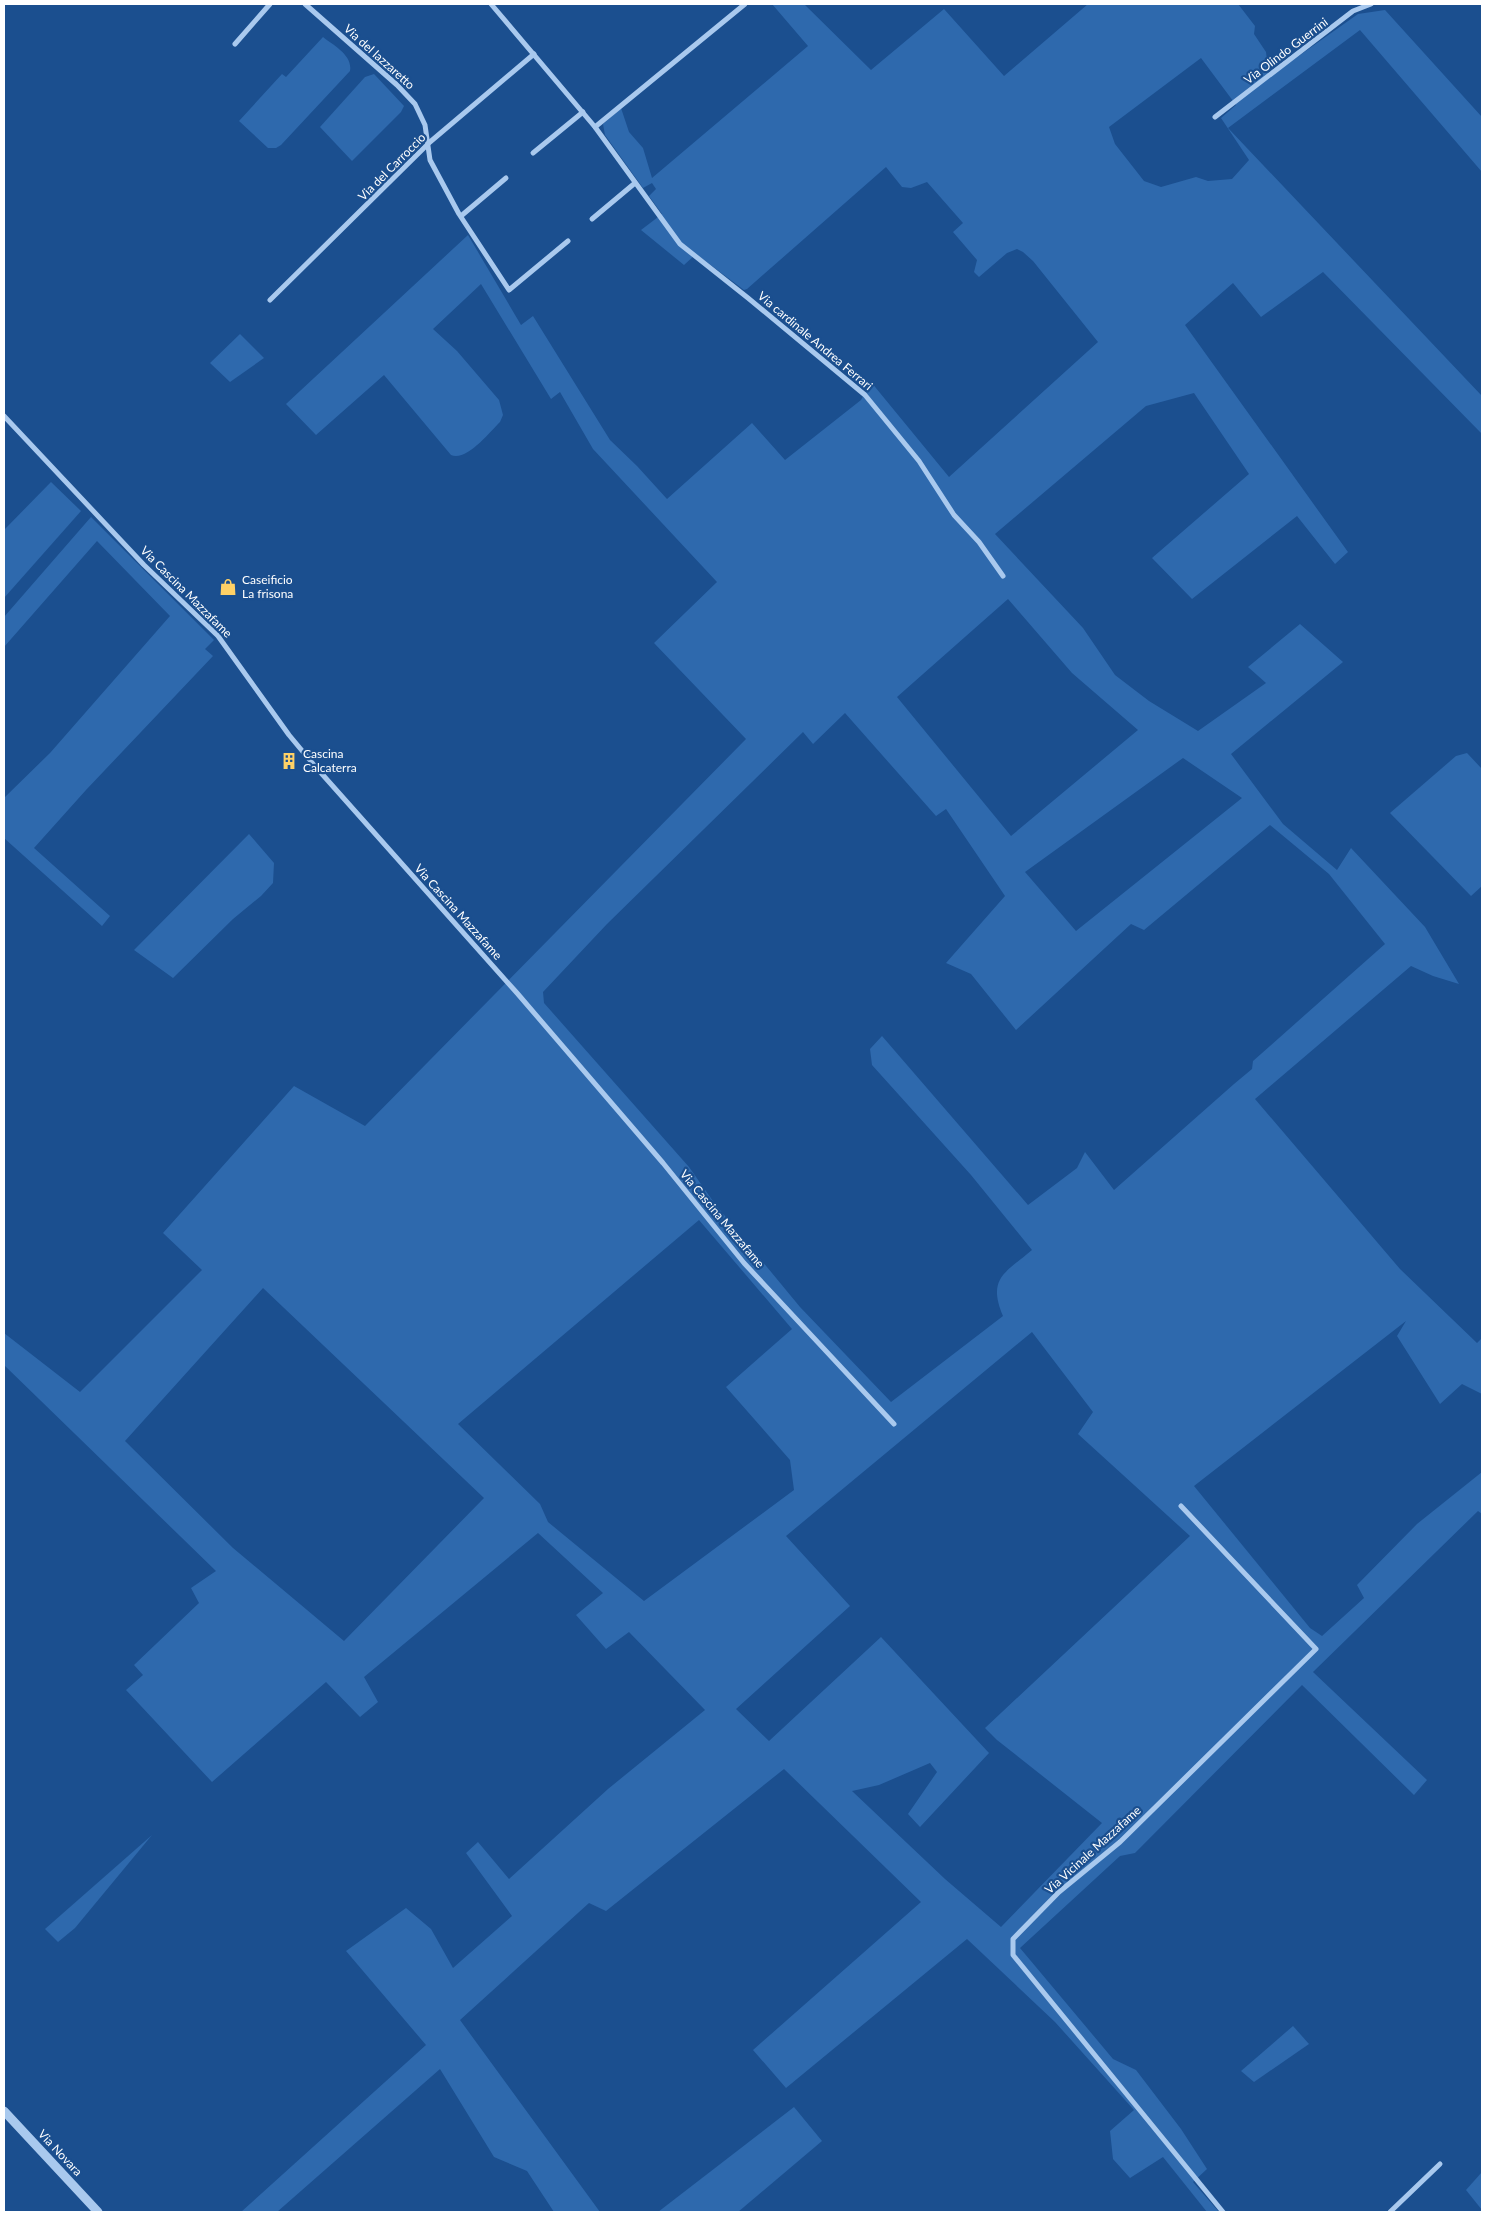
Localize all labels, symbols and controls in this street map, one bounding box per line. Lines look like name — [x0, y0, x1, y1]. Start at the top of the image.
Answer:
street label: Via Olindo Guerrini — [1241, 14, 1331, 87]
street label: Via del lazzaretto — [341, 21, 418, 92]
street label: Via del Carroccio — [355, 130, 429, 204]
street label: Via cardinale Andrea Ferrari — [755, 288, 876, 393]
street label: Via Cascina Mazzafame — [137, 543, 235, 641]
place label: Caseificio La frisona — [242, 572, 293, 601]
shop icon: Caseificio La frisona — [218, 577, 238, 597]
place label: Cascina Calcaterra — [303, 746, 357, 775]
building icon: Cascina Calcaterra — [279, 751, 299, 771]
street label: Via Cascina Mazzafame — [411, 861, 505, 963]
street label: Via Cascina Mazzafame — [677, 1167, 768, 1271]
street label: Via Vicinale Mazzafame — [1042, 1803, 1144, 1897]
street label: Via Novara — [35, 2126, 86, 2179]

